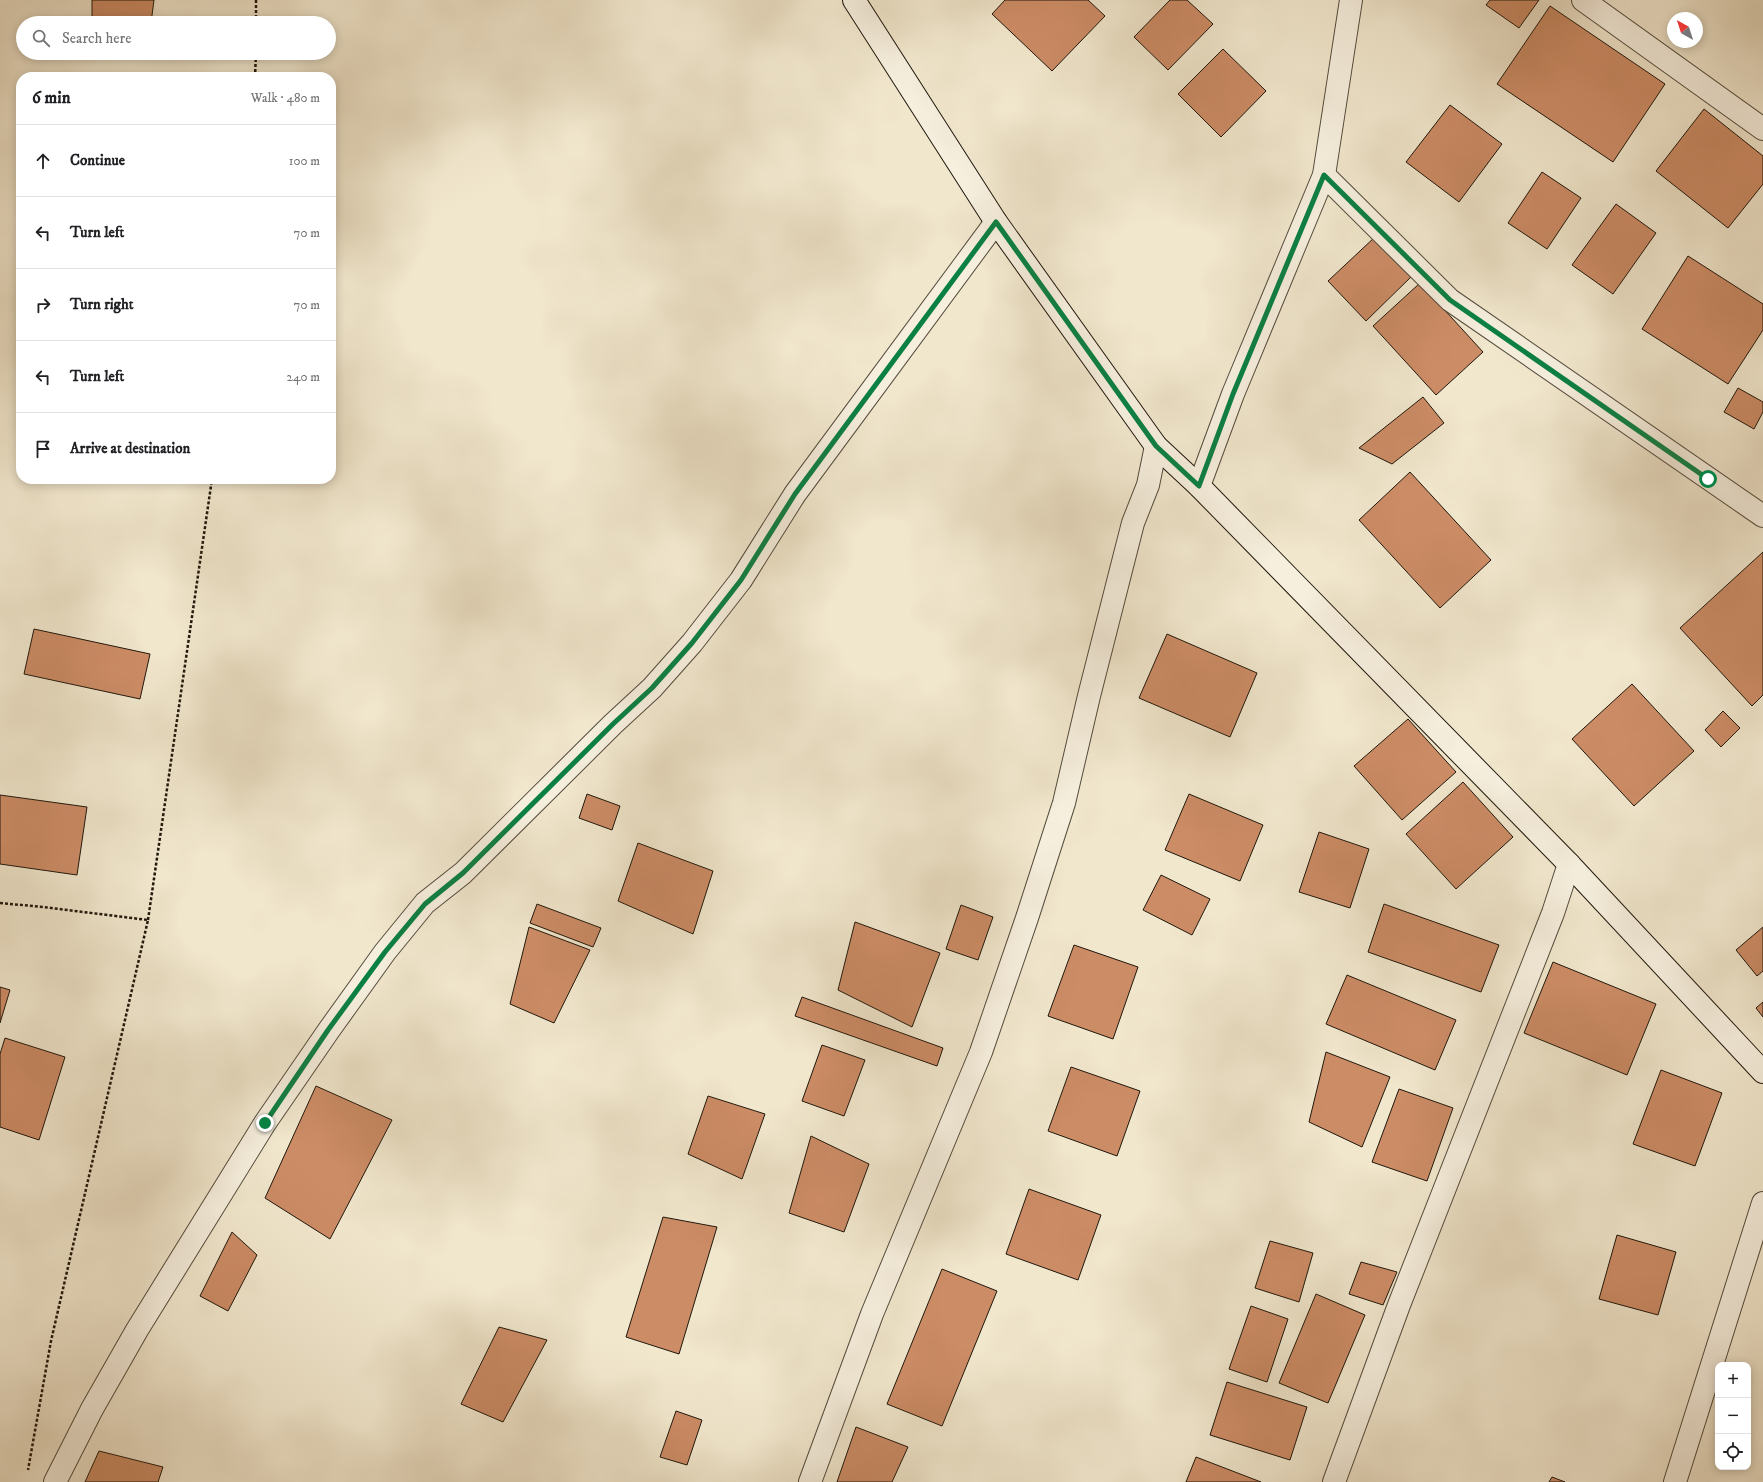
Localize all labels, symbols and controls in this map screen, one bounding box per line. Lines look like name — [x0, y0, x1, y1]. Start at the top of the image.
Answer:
north arrow — [1667, 12, 1703, 48]
search box — [16, 16, 336, 60]
icon: search — [30, 27, 52, 49]
text: Search here — [62, 29, 131, 48]
text: 6 min — [32, 87, 71, 109]
text: Walk · 480 m — [251, 90, 320, 106]
icon: ahead — [32, 150, 54, 172]
text: Continue — [70, 151, 125, 170]
text: 100 m — [289, 153, 320, 169]
icon: left — [32, 222, 54, 244]
text: Turn left — [70, 223, 124, 242]
text: 70 m — [294, 225, 320, 241]
icon: right — [32, 294, 54, 316]
text: Turn right — [70, 295, 133, 314]
text: 70 m — [294, 297, 320, 313]
icon: left — [32, 366, 54, 388]
text: Turn left — [70, 367, 124, 386]
text: 240 m — [287, 369, 320, 385]
icon: arrive — [32, 438, 54, 460]
text: Arrive at destination — [70, 439, 190, 458]
route start — [1699, 470, 1717, 488]
route end — [256, 1114, 274, 1132]
map controls — [1715, 1362, 1751, 1470]
button: + — [1715, 1362, 1751, 1398]
button: − — [1715, 1398, 1751, 1434]
button: locate — [1715, 1434, 1751, 1470]

